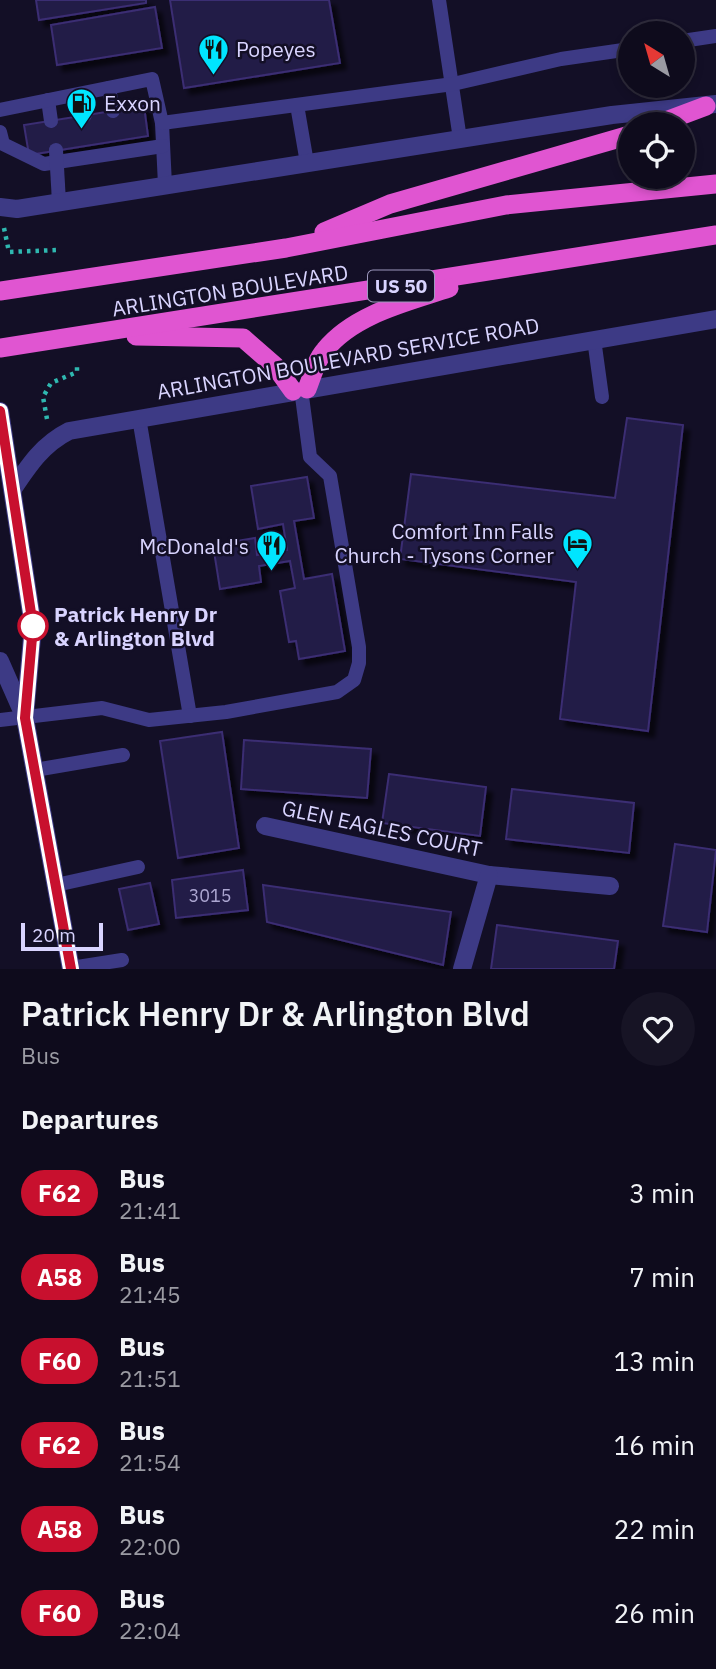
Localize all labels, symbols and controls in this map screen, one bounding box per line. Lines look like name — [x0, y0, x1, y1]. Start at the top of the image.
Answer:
north arrow — [618, 21, 695, 98]
map controls — [618, 21, 695, 189]
restaurant icon: Popeyes — [196, 32, 230, 76]
place label: Popeyes — [236, 35, 316, 63]
fuel station icon: Exxon — [64, 86, 98, 130]
place label: Exxon — [104, 89, 161, 117]
button: locate — [618, 112, 695, 189]
street label: ARLINGTON BOULEVARD — [110, 257, 350, 323]
road number: US 50 — [368, 270, 434, 302]
street label: ARLINGTON BOULEVARD SERVICE ROAD — [154, 311, 542, 405]
place label: Comfort Inn Falls Church - Tysons Corner — [334, 517, 554, 569]
hotel icon: Comfort Inn Falls Church - Tysons Corner — [560, 526, 594, 570]
restaurant icon: McDonald's — [255, 529, 289, 573]
place label: McDonald's — [139, 532, 249, 560]
place label: Patrick Henry Dr & Arlington Blvd — [54, 600, 218, 652]
marker: Patrick Henry Dr & Arlington Blvd — [18, 611, 48, 641]
street label: GLEN EAGLES COURT — [279, 793, 485, 863]
house number: 3015 — [188, 884, 232, 907]
scale bar — [21, 920, 103, 952]
text: 20 m — [32, 923, 76, 947]
text: Patrick Henry Dr & Arlington Blvd — [21, 992, 530, 1035]
button: heart — [621, 992, 695, 1066]
text: Bus — [21, 1040, 60, 1070]
text: Departures — [21, 1102, 159, 1136]
text: Bus — [119, 1161, 165, 1195]
text: 3 min — [629, 1176, 695, 1210]
text: F62 — [38, 1177, 81, 1209]
text: 21:41 — [119, 1195, 181, 1225]
text: Bus — [119, 1245, 165, 1279]
text: 7 min — [629, 1260, 695, 1294]
text: A58 — [37, 1261, 82, 1293]
text: 21:45 — [119, 1279, 181, 1309]
text: Bus — [119, 1329, 165, 1363]
text: 13 min — [614, 1344, 695, 1378]
text: F60 — [38, 1345, 81, 1377]
text: 21:51 — [119, 1363, 181, 1393]
text: Bus — [119, 1413, 165, 1447]
text: 16 min — [614, 1428, 695, 1462]
text: F62 — [38, 1429, 81, 1461]
text: 21:54 — [119, 1447, 181, 1477]
text: Bus — [119, 1497, 165, 1531]
text: 22 min — [614, 1512, 695, 1546]
text: A58 — [37, 1513, 82, 1545]
text: 22:00 — [119, 1531, 181, 1561]
text: Bus — [119, 1581, 165, 1615]
text: 26 min — [614, 1596, 695, 1630]
text: F60 — [38, 1597, 81, 1629]
text: 22:04 — [119, 1615, 181, 1645]

